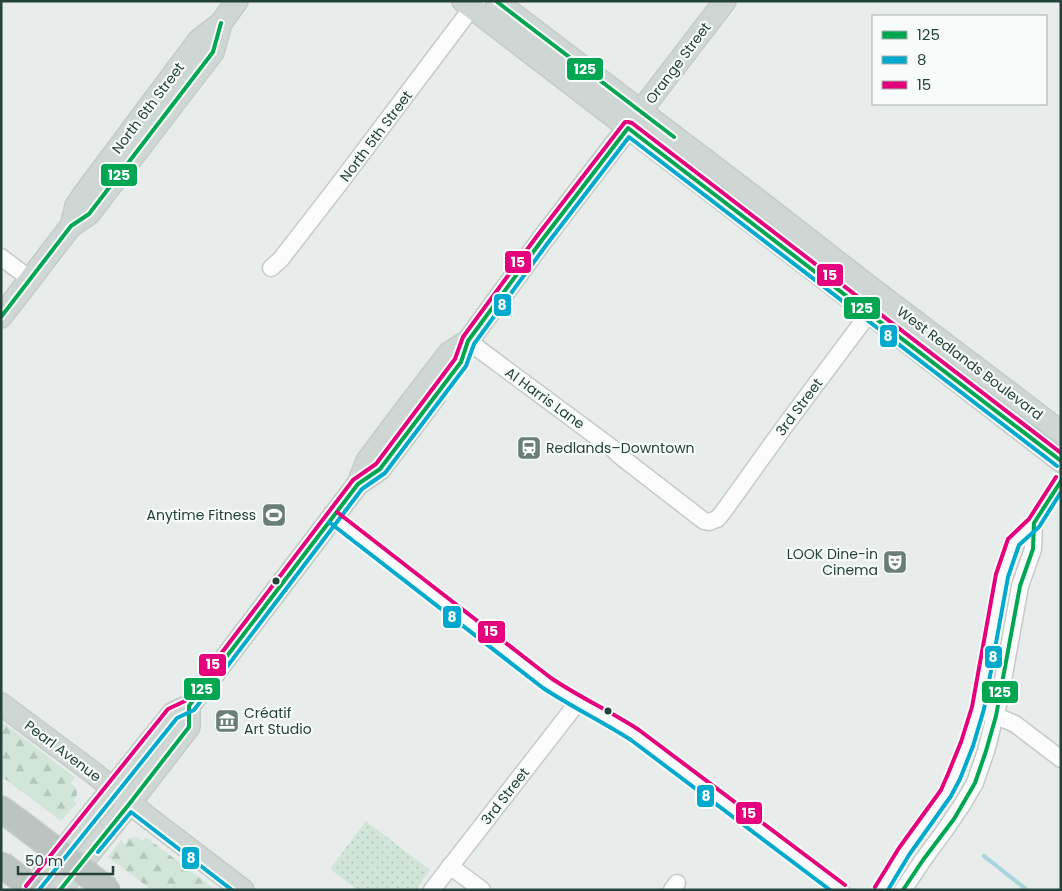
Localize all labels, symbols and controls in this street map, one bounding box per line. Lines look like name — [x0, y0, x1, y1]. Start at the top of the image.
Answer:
legend — [872, 15, 1047, 105]
street label: Orange Street — [641, 18, 715, 108]
text: 125 — [917, 24, 940, 45]
text: 8 — [917, 49, 926, 70]
line badge: 125 — [566, 57, 604, 81]
street label: North 6th Street — [107, 58, 189, 158]
text: 125 — [574, 59, 596, 79]
text: 15 — [917, 74, 931, 95]
street label: North 5th Street — [335, 86, 417, 186]
line badge: 125 — [100, 163, 138, 187]
text: 125 — [108, 165, 130, 185]
line badge: 15 — [504, 250, 532, 274]
text: 15 — [511, 252, 525, 272]
line badge: 15 — [816, 263, 844, 287]
text: 15 — [823, 265, 837, 285]
line badge: 8 — [493, 293, 512, 317]
text: 8 — [497, 295, 507, 315]
line badge: 125 — [843, 296, 881, 320]
text: 125 — [851, 298, 873, 318]
street label: West Redlands Boulevard — [893, 301, 1047, 425]
line badge: 8 — [879, 324, 898, 348]
text: 8 — [883, 326, 893, 346]
street label: Al Harris Lane — [501, 362, 589, 434]
street label: 3rd Street — [771, 374, 827, 440]
station icon: Redlands–Downtown — [516, 435, 542, 461]
place label: Redlands–Downtown — [546, 438, 695, 458]
sports icon: Anytime Fitness — [261, 502, 287, 528]
place label: Anytime Fitness — [146, 505, 256, 525]
place label: LOOK Dine-in Cinema — [787, 544, 878, 580]
theatre icon: LOOK Dine-in Cinema — [882, 549, 908, 575]
unlabelled marker — [271, 576, 281, 586]
line badge: 8 — [442, 605, 462, 629]
text: 8 — [447, 607, 457, 627]
line badge: 15 — [477, 620, 506, 644]
text: 15 — [484, 621, 498, 641]
line badge: 8 — [984, 645, 1003, 669]
text: 8 — [988, 647, 998, 667]
line badge: 15 — [198, 653, 227, 677]
text: 15 — [206, 654, 220, 674]
line badge: 125 — [183, 677, 221, 701]
text: 125 — [191, 679, 213, 699]
line badge: 125 — [981, 680, 1019, 704]
text: 125 — [989, 682, 1011, 702]
place label: Créatif Art Studio — [244, 703, 312, 739]
unlabelled marker — [603, 706, 613, 716]
museum icon: Créatif Art Studio — [214, 708, 240, 734]
street label: Pearl Avenue — [21, 716, 106, 787]
street label: 3rd Street — [476, 763, 534, 829]
line badge: 8 — [696, 784, 715, 808]
text: 8 — [701, 786, 711, 806]
line badge: 15 — [735, 801, 763, 825]
text: 15 — [742, 803, 756, 823]
scale bar — [18, 844, 112, 876]
line badge: 8 — [181, 846, 200, 870]
text: 8 — [186, 848, 196, 868]
text: 50 m — [25, 850, 63, 871]

